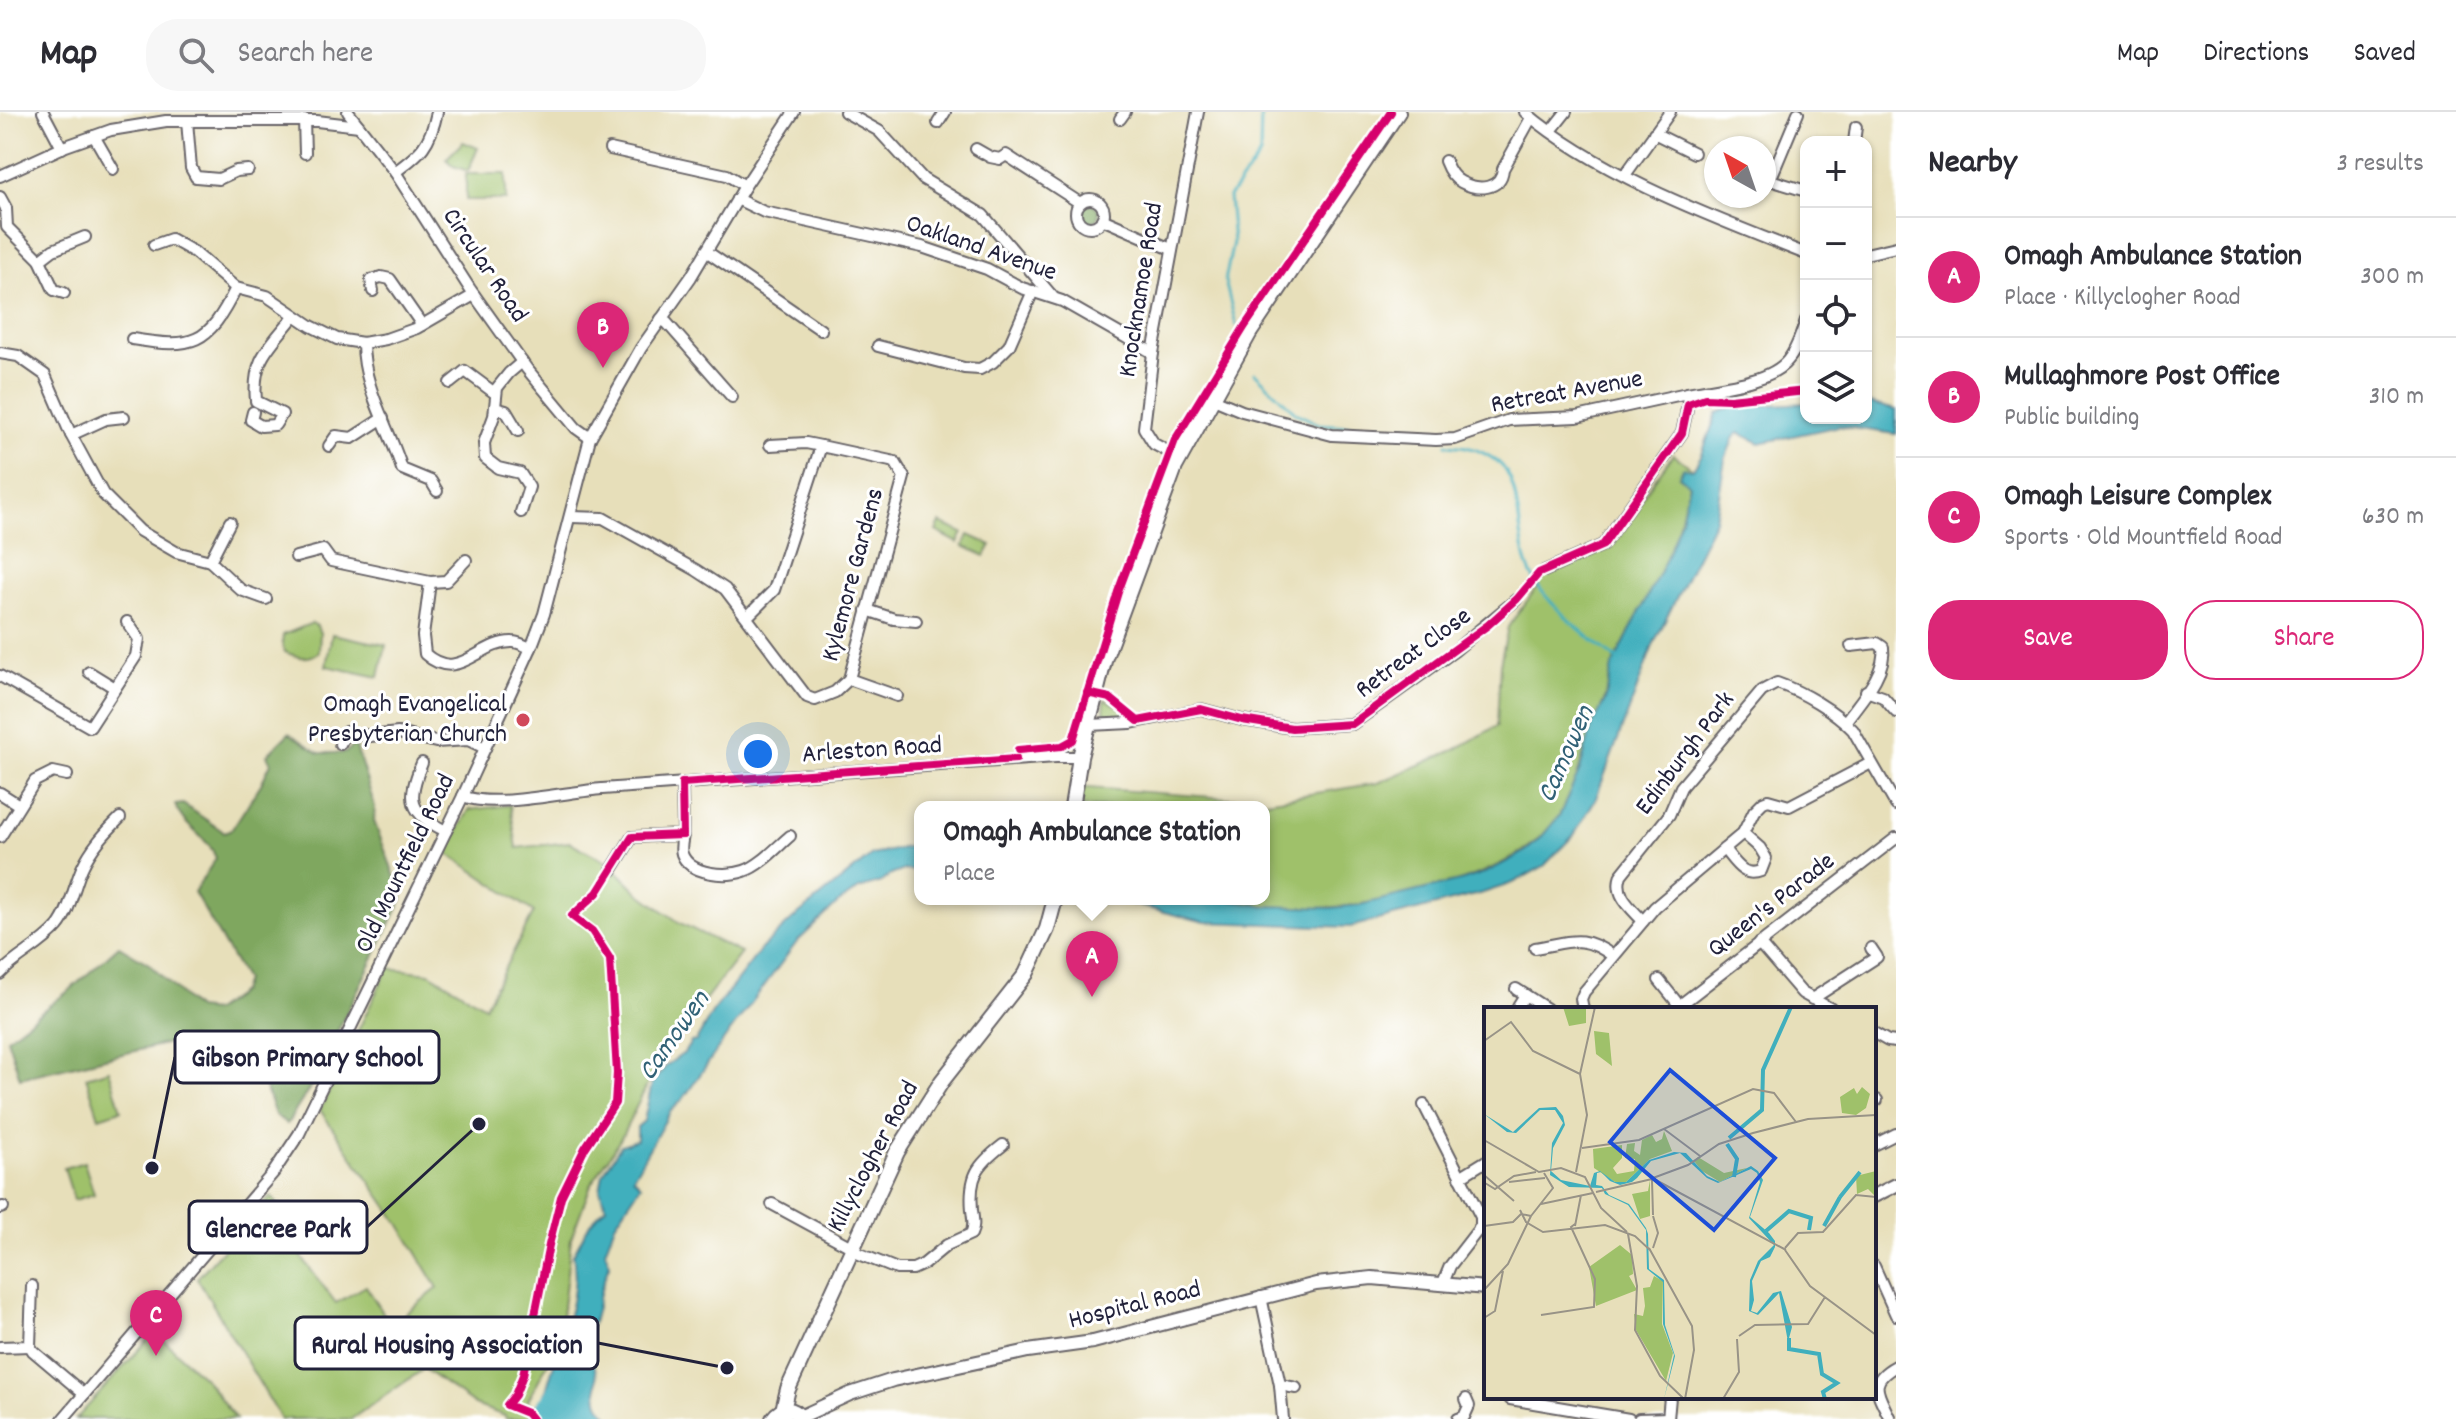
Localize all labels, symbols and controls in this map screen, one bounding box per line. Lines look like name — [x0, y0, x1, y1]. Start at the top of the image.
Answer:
search box — [146, 19, 706, 91]
text: Map — [40, 28, 98, 83]
icon: search — [174, 33, 218, 77]
text: Search here — [238, 34, 373, 77]
text: Map — [2117, 35, 2159, 75]
text: Directions — [2203, 35, 2309, 75]
text: Saved — [2353, 35, 2416, 75]
north arrow — [1704, 136, 1776, 208]
map controls — [1800, 136, 1872, 424]
button: + — [1800, 136, 1872, 208]
text: Nearby — [1928, 140, 2017, 189]
text: 3 results — [2337, 146, 2424, 183]
street label: Knocknamoe Road — [1110, 200, 1174, 380]
street label: Circular Road — [432, 201, 536, 331]
street label: Oakland Avenue — [901, 206, 1061, 292]
button: − — [1800, 208, 1872, 280]
text: Omagh Ambulance Station — [2004, 237, 2302, 280]
text: A — [1947, 259, 1961, 296]
text: 300 m — [2360, 259, 2424, 296]
button: locate — [1800, 280, 1872, 352]
text: Place · Killyclogher Road — [2004, 280, 2241, 317]
pin: B — [577, 302, 629, 368]
button: layers — [1800, 352, 1872, 424]
text: Mullaghmore Post Office — [2004, 357, 2280, 400]
street label: Retreat Avenue — [1488, 361, 1646, 425]
text: B — [1948, 379, 1960, 416]
text: 310 m — [2369, 379, 2424, 416]
text: Public building — [2004, 400, 2139, 437]
text: Omagh Leisure Complex — [2004, 477, 2271, 520]
street label: Kylemore Gardens — [813, 484, 895, 666]
text: C — [1948, 499, 1960, 536]
text: 630 m — [2362, 499, 2424, 536]
text: Sports · Old Mountfield Road — [2004, 520, 2282, 557]
street label: Retreat Close — [1348, 599, 1480, 709]
button: Save — [1928, 600, 2168, 680]
button: Share — [2184, 600, 2424, 680]
street label: Edinburgh Park — [1627, 684, 1745, 824]
place label: Omagh Evangelical Presbyterian Church — [308, 687, 507, 754]
water label: Camowen — [1529, 699, 1607, 810]
marker: Omagh Evangelical Presbyterian Church — [514, 711, 532, 729]
street label: Arleston Road — [801, 728, 943, 774]
your location — [738, 734, 778, 774]
street label: Old Mountfield Road — [347, 768, 465, 960]
popup — [914, 801, 1270, 905]
text: Omagh Ambulance Station — [943, 813, 1241, 856]
street label: Queen's Parade — [1700, 844, 1844, 968]
text: Place — [943, 856, 995, 893]
pin: A — [1066, 931, 1118, 997]
water label: Camowen — [630, 983, 722, 1090]
inset map — [1484, 1007, 1876, 1399]
callout: Gibson Primary School — [175, 1031, 439, 1083]
text: Gibson Primary School — [191, 1041, 423, 1081]
street label: Killyclogher Road — [819, 1075, 929, 1239]
callout: Glencree Park — [189, 1201, 367, 1253]
text: Glencree Park — [205, 1212, 351, 1252]
street label: Hospital Road — [1065, 1272, 1205, 1340]
pin: C — [130, 1290, 182, 1356]
callout: Rural Housing Association — [295, 1317, 598, 1369]
text: Rural Housing Association — [311, 1328, 583, 1368]

